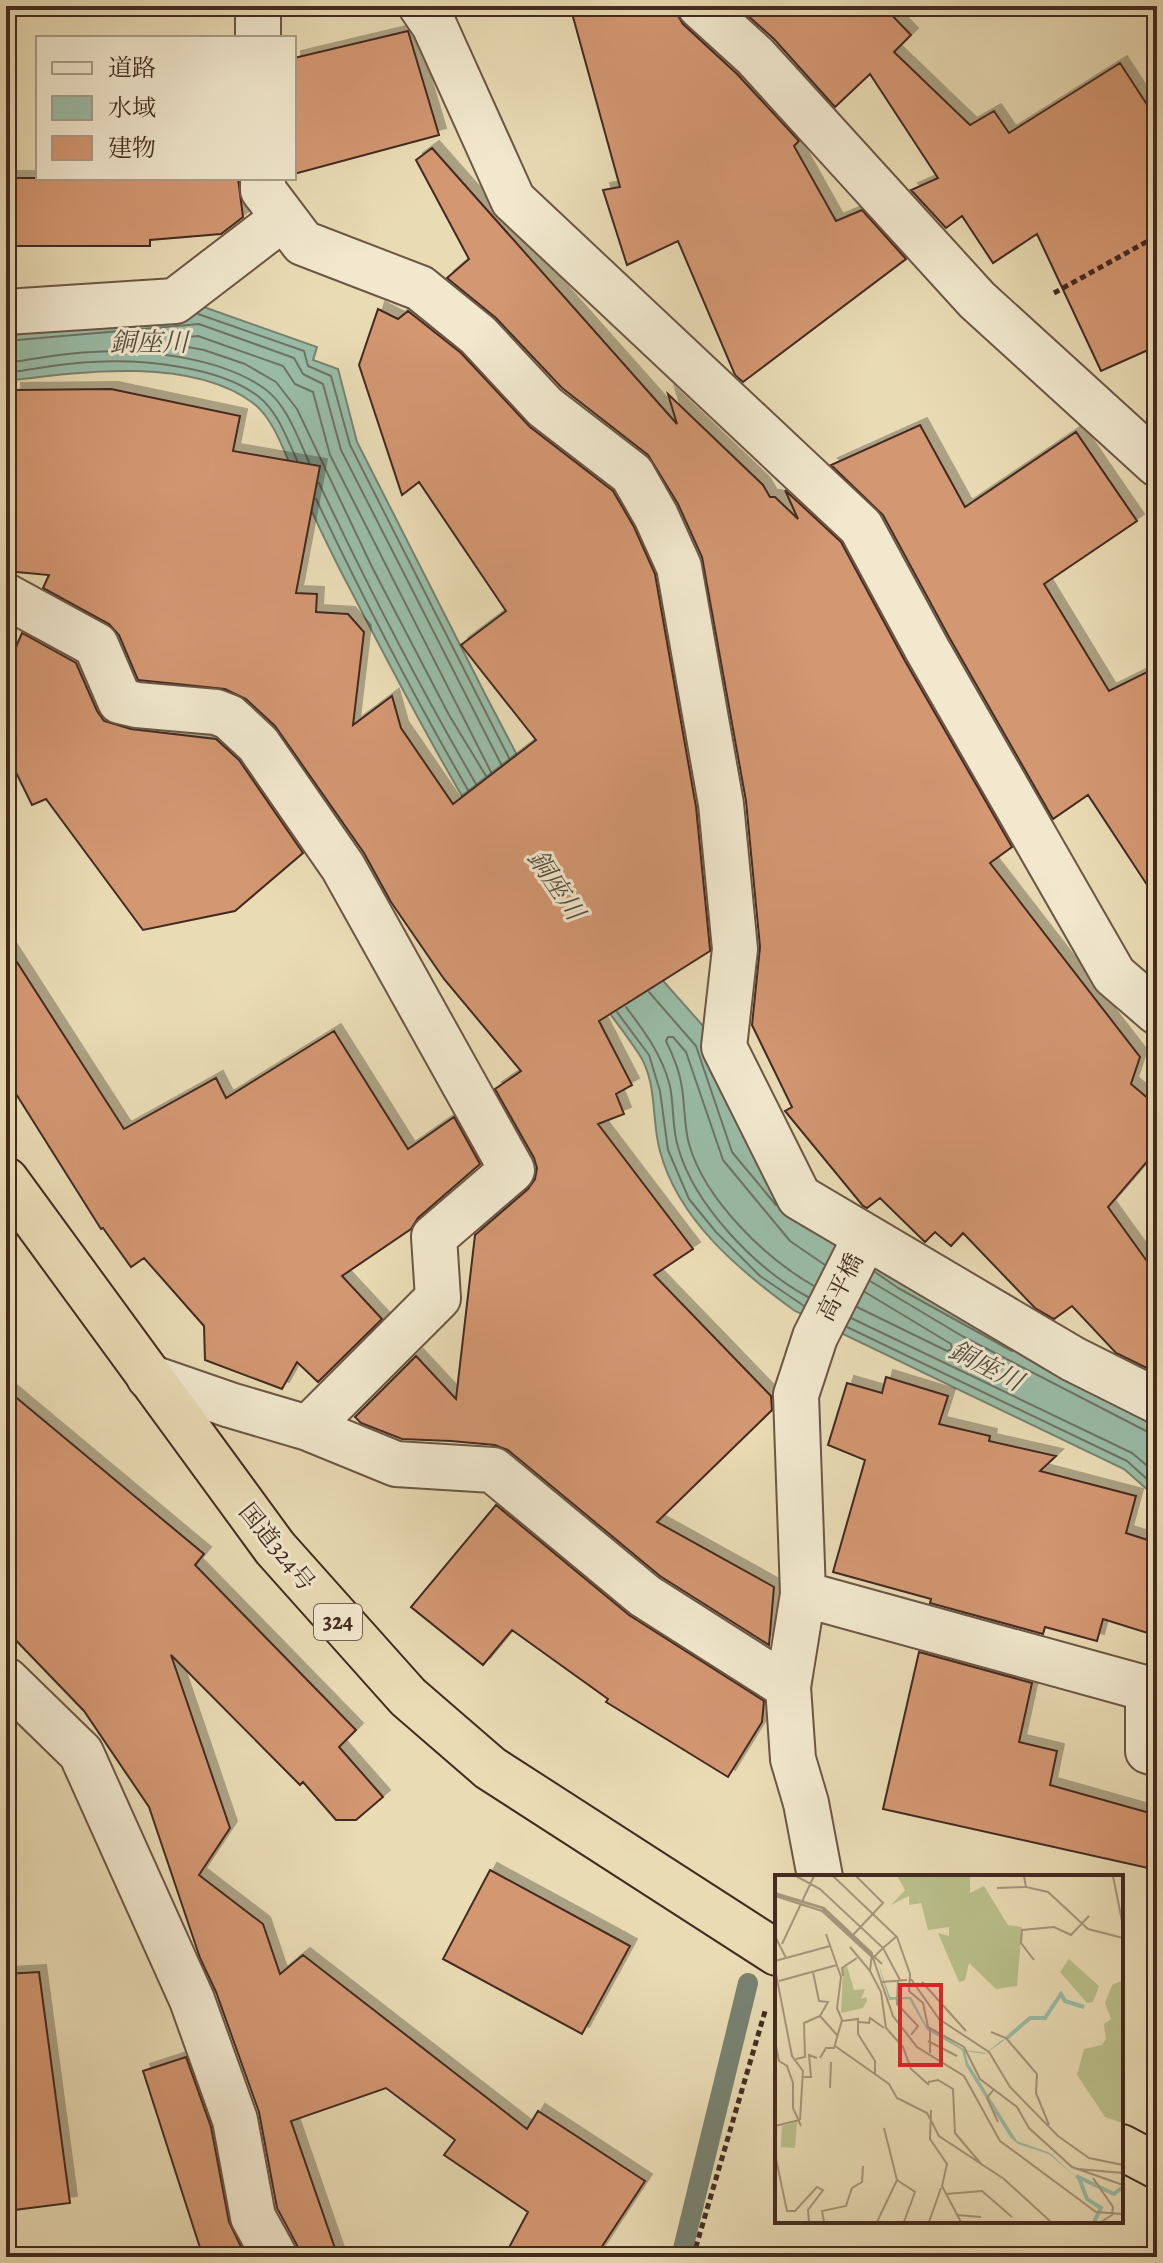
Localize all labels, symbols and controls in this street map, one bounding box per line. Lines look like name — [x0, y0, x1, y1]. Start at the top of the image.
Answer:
legend — [36, 36, 296, 180]
text: 道路 — [108, 52, 156, 84]
text: 水域 — [108, 92, 156, 124]
text: 建物 — [108, 132, 156, 164]
water label: 銅座川 — [110, 325, 191, 360]
water label: 銅座川 — [520, 843, 594, 930]
street label: 高平橋 — [809, 1248, 871, 1326]
water label: 銅座川 — [943, 1333, 1031, 1401]
street label: 国道324号 — [232, 1496, 322, 1598]
road number: 324 — [314, 1604, 362, 1640]
inset map — [775, 1875, 1123, 2223]

